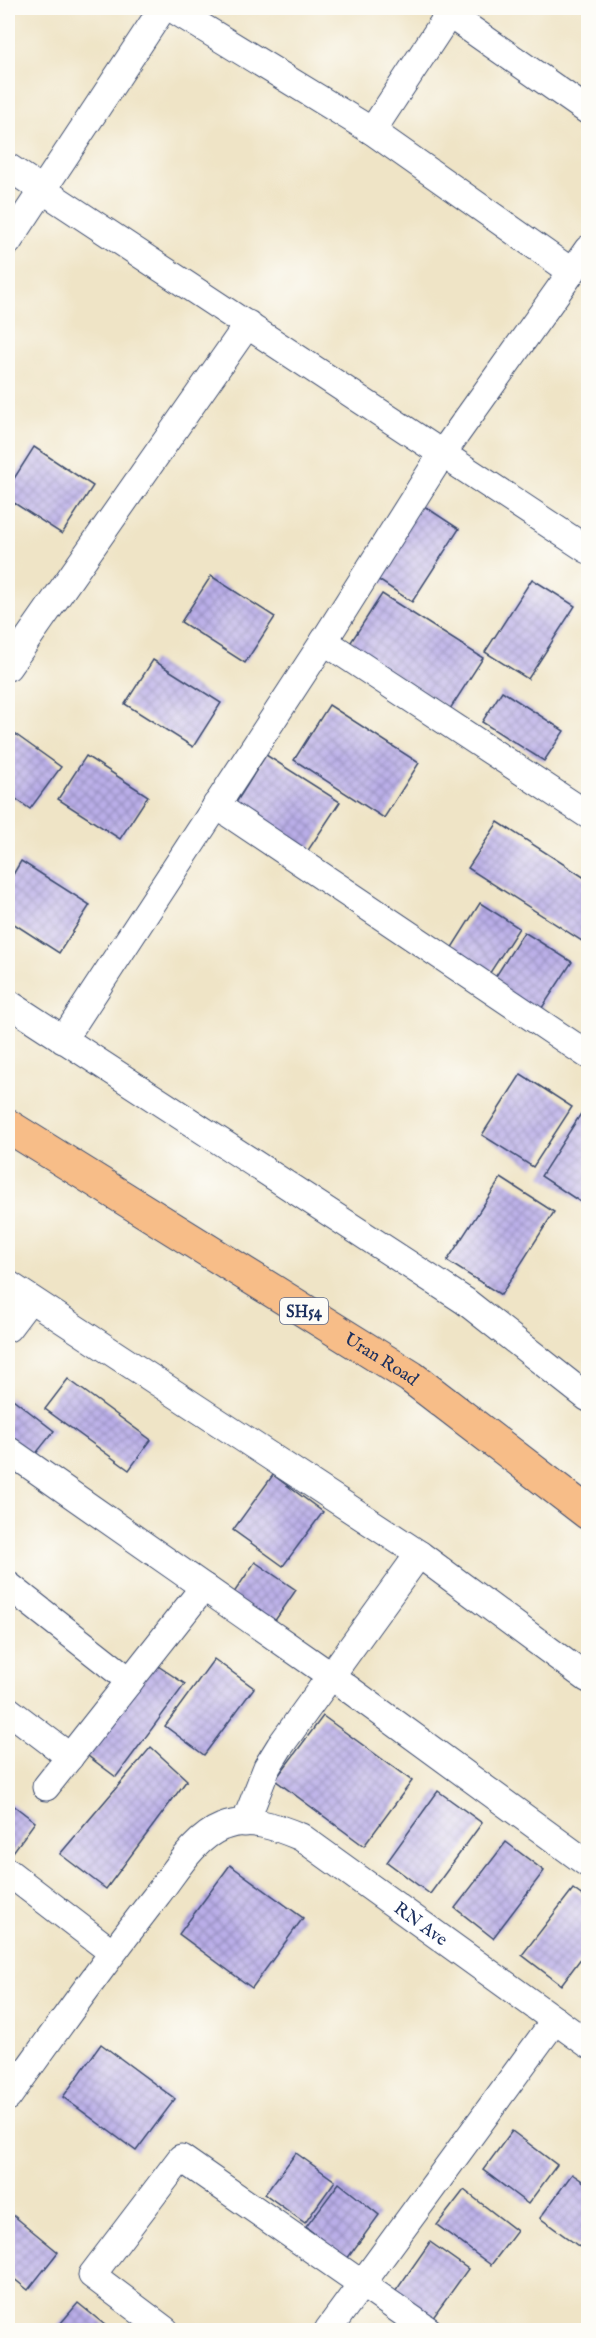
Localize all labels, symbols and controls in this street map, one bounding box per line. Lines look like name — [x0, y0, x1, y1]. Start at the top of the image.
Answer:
road number: SH54 — [280, 1298, 328, 1324]
street label: Uran Road — [339, 1328, 423, 1392]
street label: RN Ave — [389, 1898, 452, 1952]

